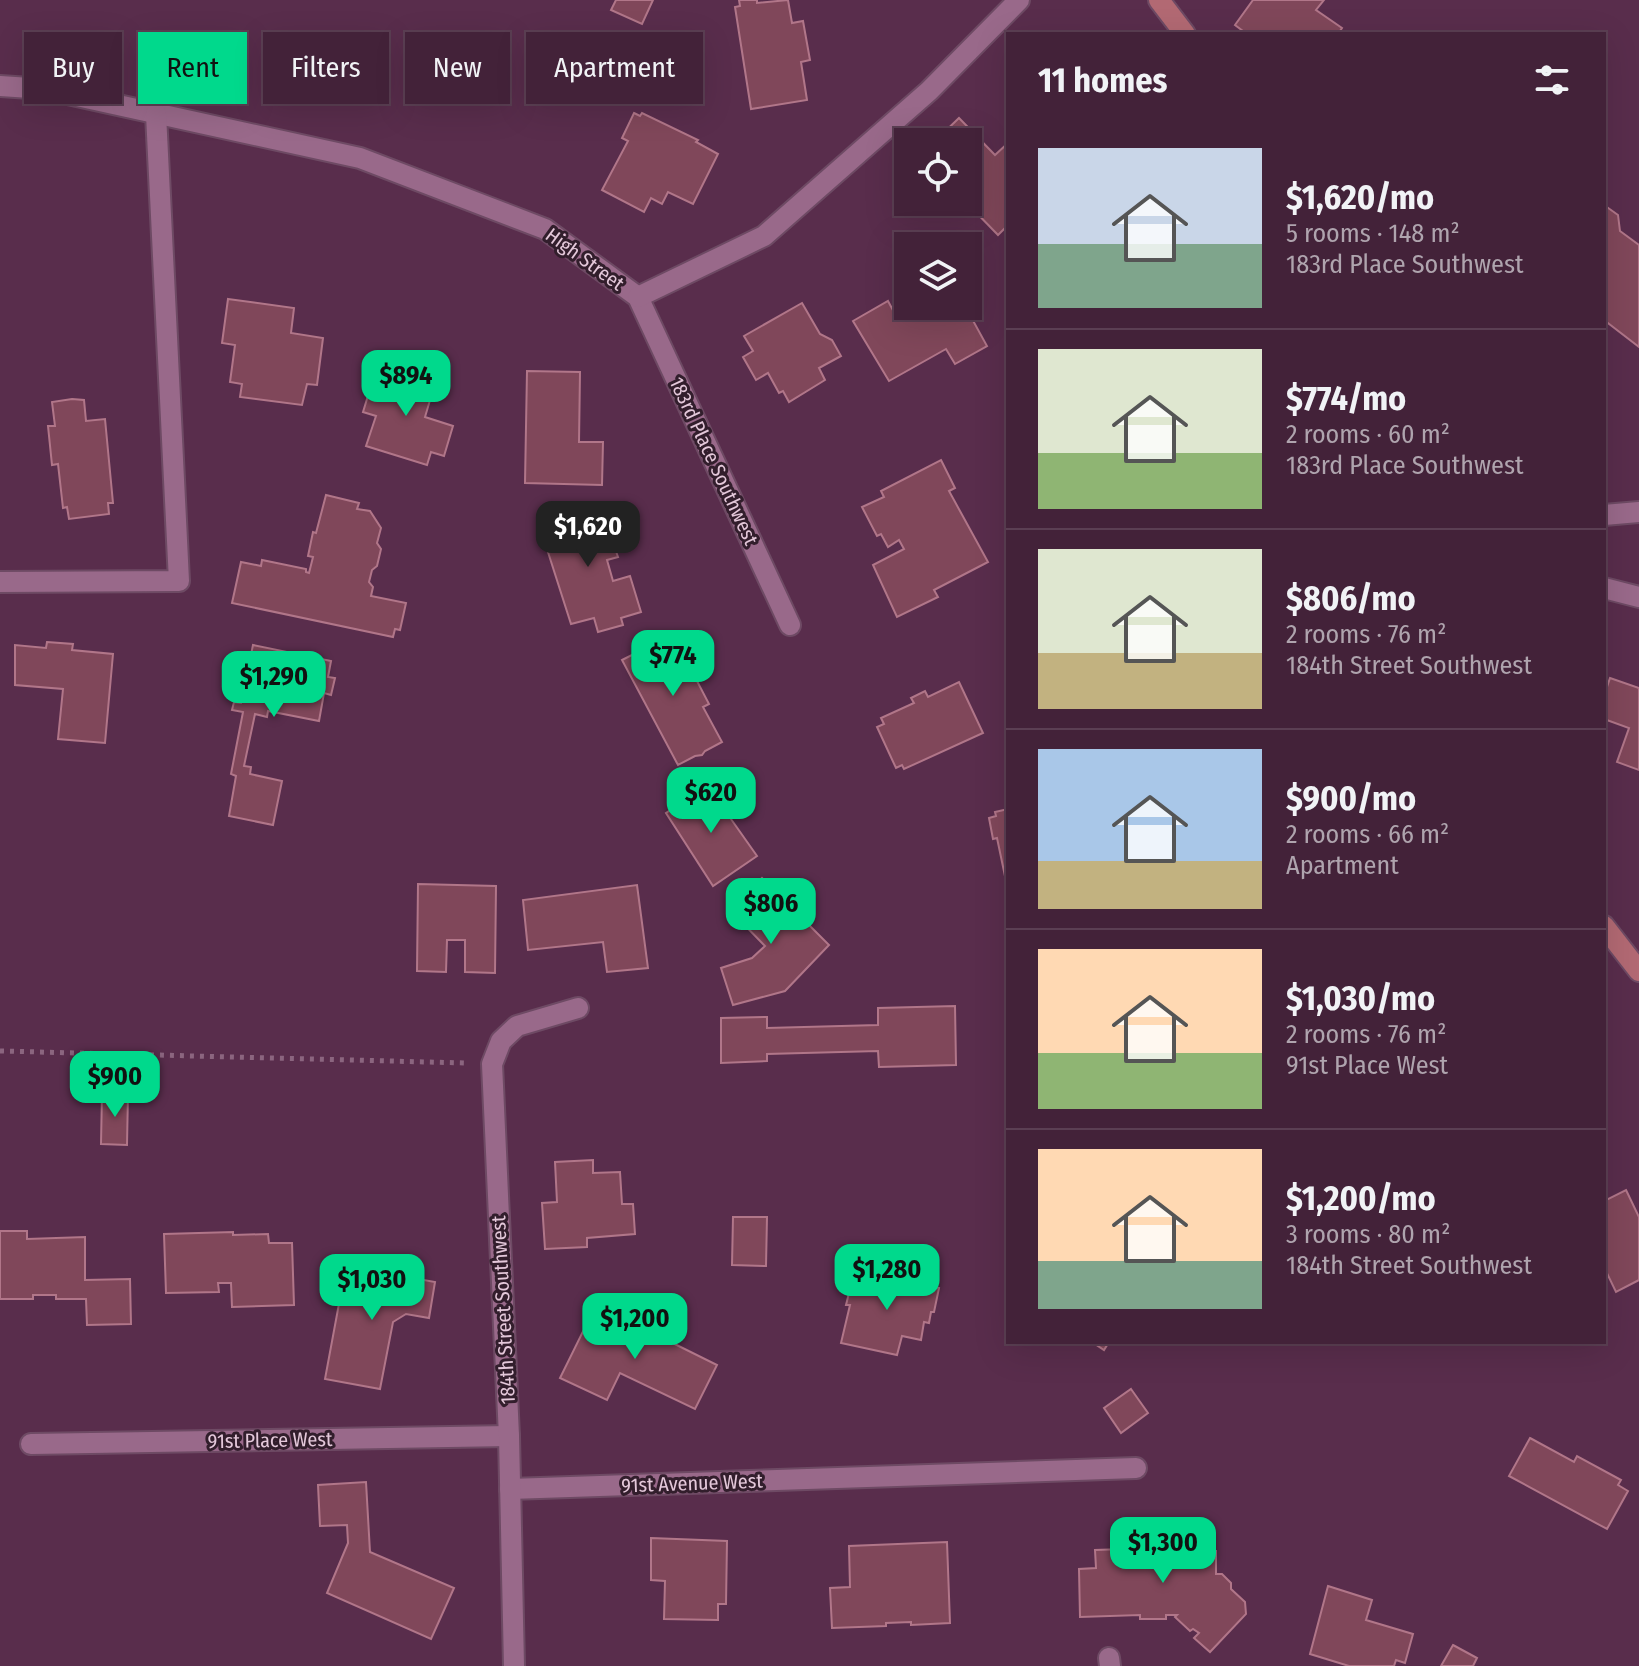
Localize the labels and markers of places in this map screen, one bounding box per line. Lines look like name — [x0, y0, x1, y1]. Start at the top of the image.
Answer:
pin: $894 — [359, 350, 453, 418]
pin: $1,620 — [523, 501, 653, 569]
pin: $774 — [626, 630, 720, 698]
pin: $1,290 — [209, 651, 339, 719]
pin: $620 — [664, 767, 758, 835]
pin: $806 — [724, 878, 818, 946]
pin: $900 — [68, 1051, 162, 1119]
pin: $1,280 — [822, 1244, 952, 1312]
pin: $1,030 — [307, 1254, 437, 1322]
pin: $1,200 — [570, 1293, 700, 1361]
pin: $1,300 — [1098, 1517, 1228, 1585]

